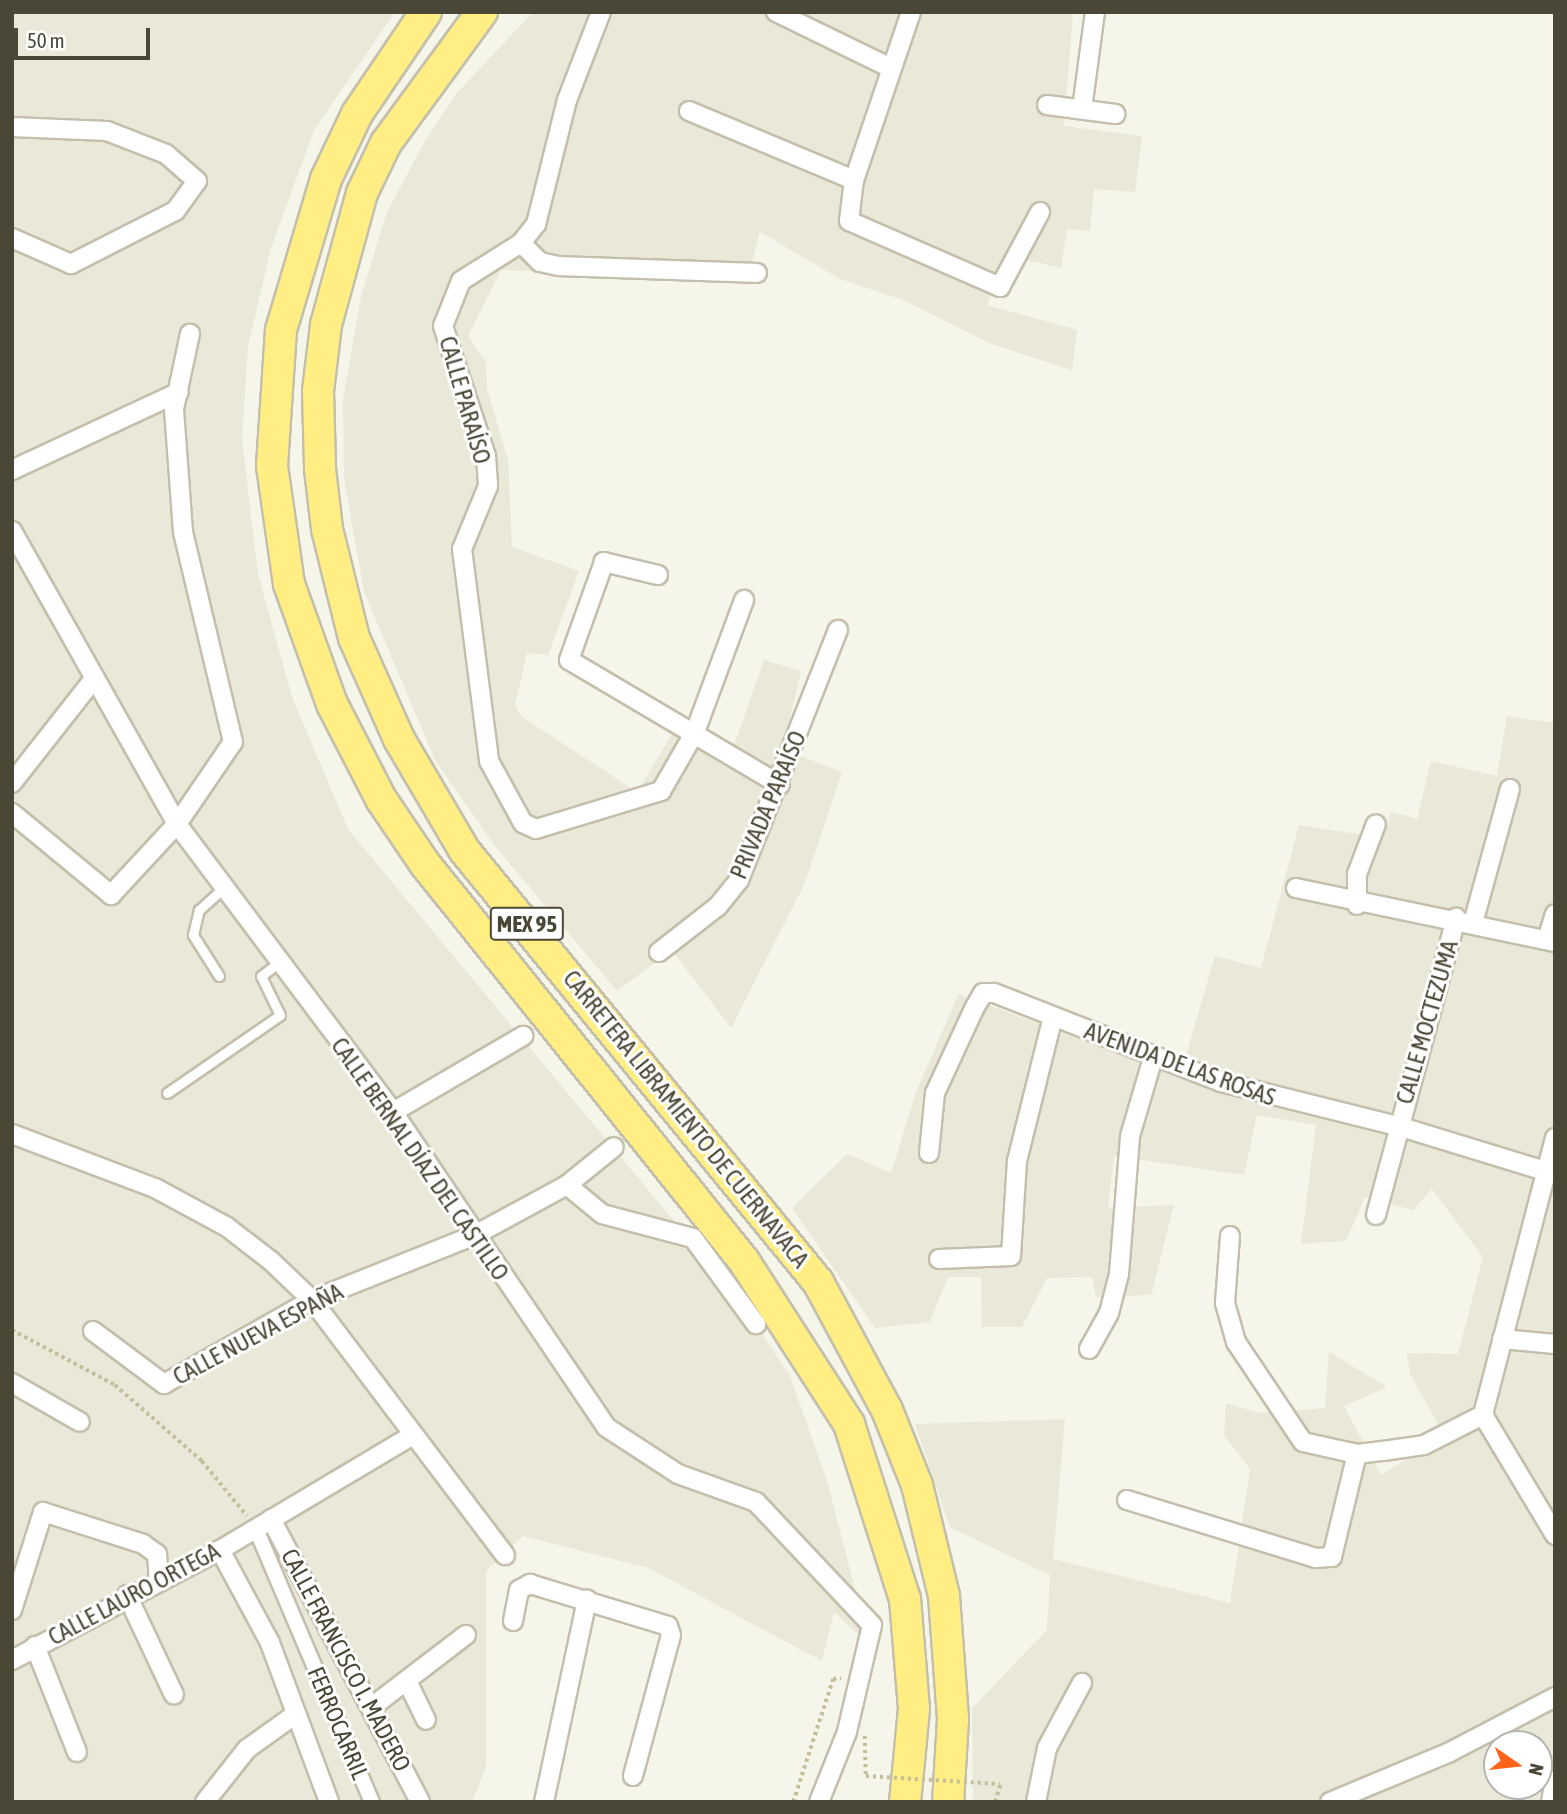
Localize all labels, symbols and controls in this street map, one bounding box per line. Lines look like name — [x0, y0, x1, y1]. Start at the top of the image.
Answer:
scale bar — [18, 14, 154, 58]
text: 50 m — [27, 28, 65, 52]
street label: CALLE PARAÍSO — [433, 333, 497, 467]
street label: PRIVADA PARAÍSO — [724, 727, 812, 883]
road number: MEX 95 — [489, 904, 566, 944]
street label: CALLE MOCTEZUMA — [1390, 937, 1464, 1107]
street label: CARRETERA LIBRAMIENTO DE CUERNAVACA — [557, 965, 815, 1273]
street label: AVENIDA DE LAS ROSAS — [1081, 1016, 1279, 1112]
street label: CALLE BERNAL DÍAZ DEL CASTILLO — [325, 1032, 515, 1286]
street label: CALLE NUEVA ESPAÑA — [168, 1277, 348, 1391]
street label: CALLE LAURO ORTEGA — [43, 1537, 225, 1651]
street label: CALLE FRANCISCO I. MADERO — [275, 1544, 417, 1776]
street label: FERROCARRIL — [301, 1662, 375, 1784]
north arrow — [1483, 1730, 1553, 1800]
text: N — [1524, 1761, 1548, 1778]

